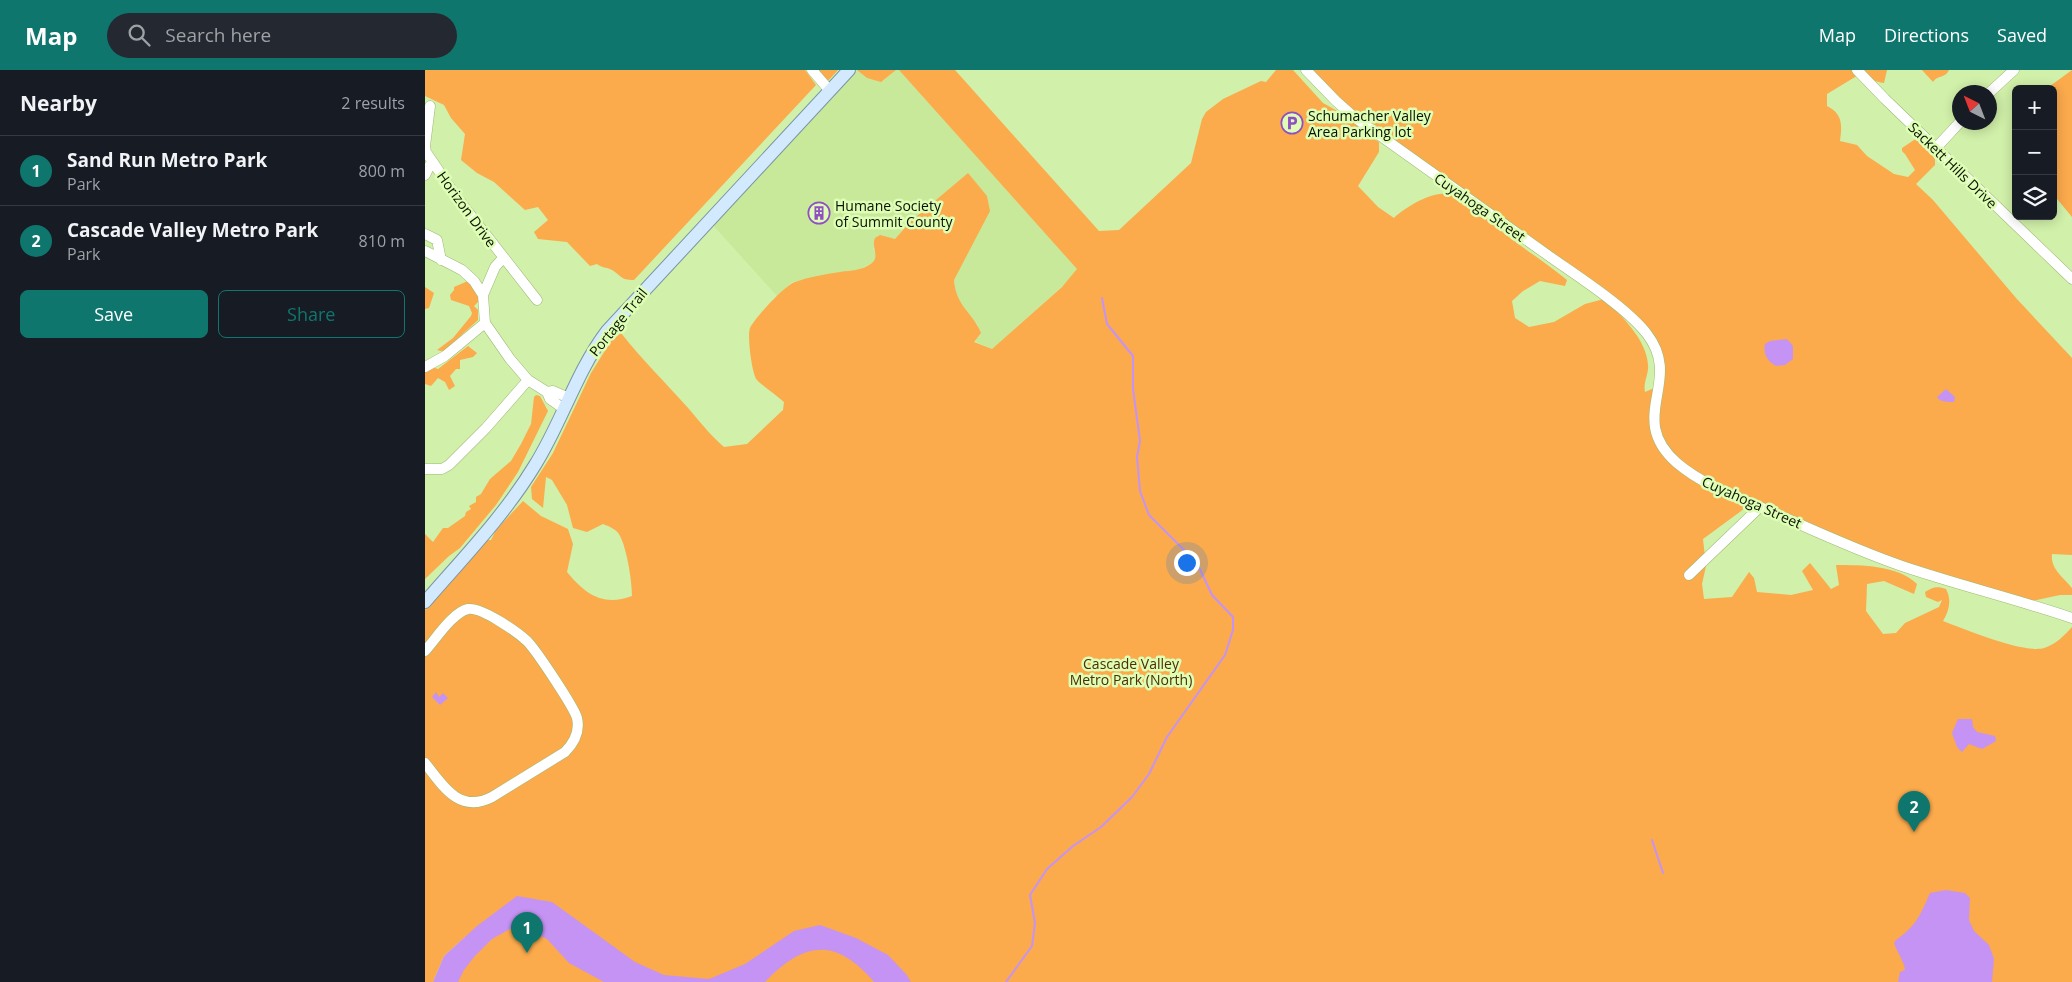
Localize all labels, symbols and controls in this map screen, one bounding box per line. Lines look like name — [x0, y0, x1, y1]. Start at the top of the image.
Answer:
search box — [107, 13, 457, 58]
text: Map — [25, 19, 77, 52]
icon: search — [125, 21, 153, 49]
text: Search here — [165, 22, 271, 48]
text: Map — [1819, 23, 1856, 47]
text: Directions — [1884, 23, 1969, 47]
text: Saved — [1997, 23, 2047, 47]
north arrow — [1952, 85, 1997, 130]
map controls — [2012, 85, 2057, 220]
button: + — [2012, 85, 2057, 130]
text: Nearby — [20, 89, 97, 117]
text: 2 results — [341, 92, 405, 114]
place label: Schumacher Valley Area Parking lot — [1308, 106, 1432, 141]
parking icon: Schumacher Valley Area Parking lot — [1280, 111, 1304, 135]
street label: Sackett Hills Drive — [1904, 118, 2002, 212]
button: − — [2012, 130, 2057, 175]
text: Sand Run Metro Park — [67, 147, 267, 173]
text: 1 — [31, 160, 41, 182]
text: 800 m — [359, 160, 405, 182]
street label: Horizon Drive — [433, 167, 501, 251]
street label: Cuyahoga Street — [1431, 168, 1529, 246]
text: Park — [67, 173, 100, 195]
button: layers — [2012, 175, 2057, 220]
place label: Humane Society of Summit County — [835, 196, 954, 231]
building icon: Humane Society of Summit County — [807, 201, 831, 225]
text: Cascade Valley Metro Park — [67, 217, 318, 243]
text: 2 — [31, 230, 41, 252]
text: 810 m — [359, 230, 405, 252]
text: Park — [67, 243, 100, 265]
street label: Portage Trail — [585, 284, 651, 360]
button: Save — [20, 290, 208, 338]
button: Share — [218, 290, 405, 338]
street label: Cuyahoga Street — [1699, 471, 1805, 533]
your location — [1174, 550, 1200, 576]
park label: Cascade Valley Metro Park (North) — [1070, 654, 1192, 689]
pin: 2 — [1898, 791, 1930, 832]
pin: 1 — [511, 912, 543, 953]

